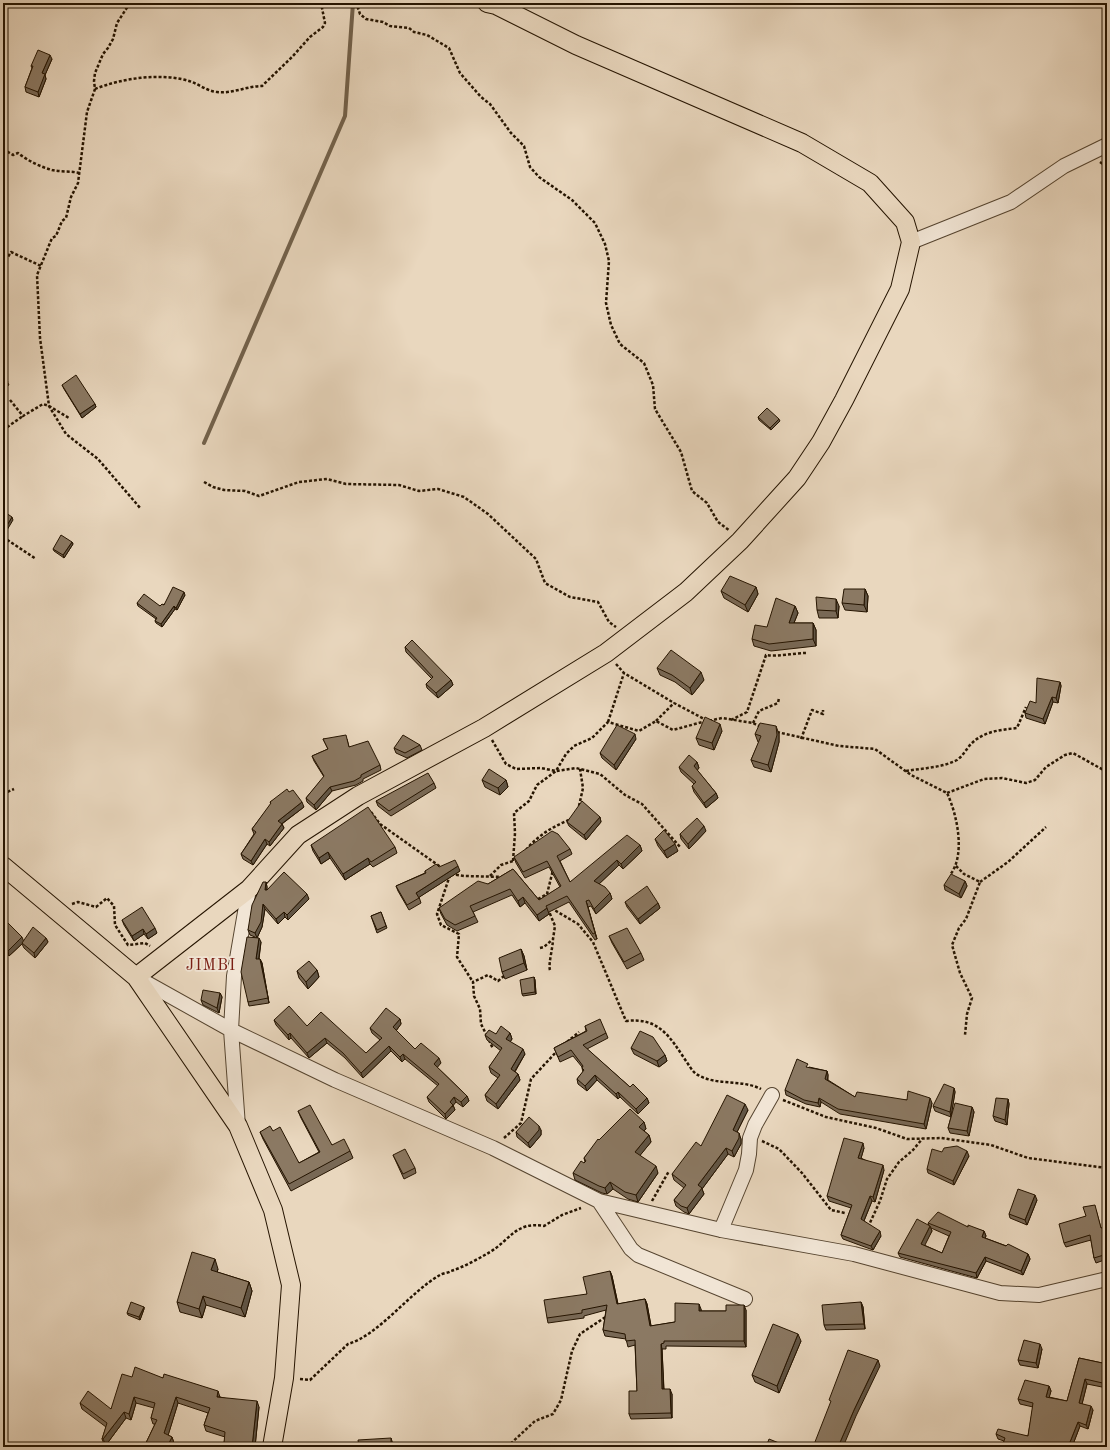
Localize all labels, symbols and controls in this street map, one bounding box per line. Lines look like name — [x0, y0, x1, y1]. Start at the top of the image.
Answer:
district label: JIMBI — [186, 958, 236, 974]

